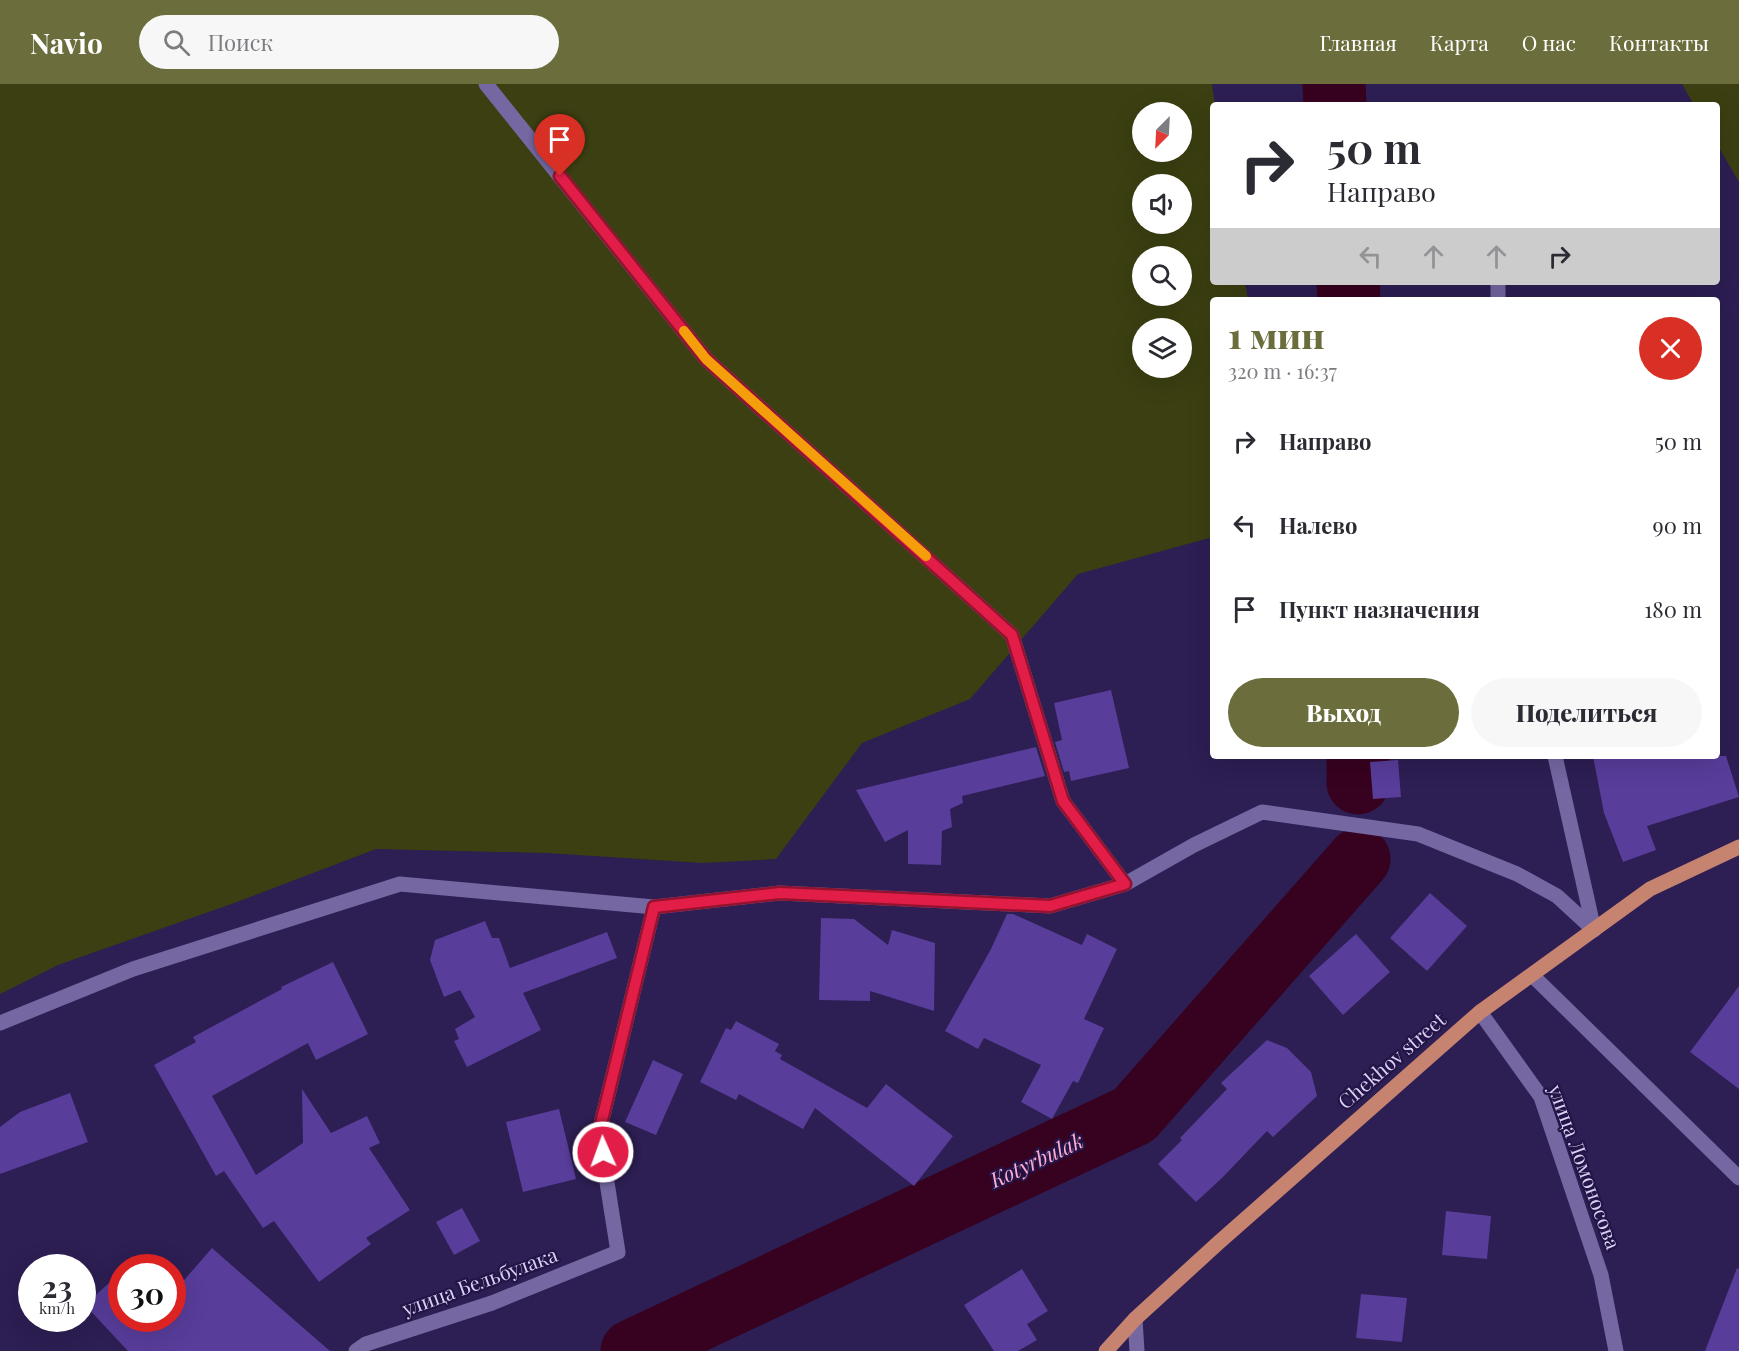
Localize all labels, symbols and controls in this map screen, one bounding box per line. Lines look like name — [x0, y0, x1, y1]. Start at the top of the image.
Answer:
search box — [139, 15, 559, 69]
text: Navio — [30, 24, 103, 61]
icon: search — [160, 26, 193, 59]
text: Поиск — [208, 27, 273, 57]
text: Главная — [1319, 28, 1397, 56]
text: Карта — [1430, 28, 1489, 56]
text: О нас — [1522, 28, 1576, 56]
text: Контакты — [1609, 28, 1709, 56]
north arrow — [1132, 102, 1192, 162]
map controls — [1132, 102, 1192, 378]
pin — [534, 114, 585, 176]
text: 50 m — [1327, 119, 1421, 175]
icon: arrive — [543, 123, 576, 156]
icon: right — [1228, 126, 1306, 204]
text: Направо — [1327, 173, 1436, 209]
button: sound — [1132, 174, 1192, 234]
icon: left — [1354, 240, 1387, 273]
icon: ahead — [1417, 240, 1450, 273]
icon: ahead — [1480, 240, 1513, 273]
icon: right — [1543, 240, 1576, 273]
button: search — [1132, 246, 1192, 306]
text: 1 мин — [1228, 310, 1325, 358]
button: close — [1639, 317, 1702, 380]
button: layers — [1132, 318, 1192, 378]
text: 320 m · 16:37 — [1228, 357, 1337, 384]
icon: right — [1228, 425, 1261, 458]
text: Направо — [1279, 426, 1372, 456]
text: 50 m — [1655, 426, 1702, 456]
icon: left — [1228, 509, 1261, 542]
text: Налево — [1279, 510, 1357, 540]
text: 90 m — [1653, 510, 1702, 540]
icon: arrive — [1228, 593, 1261, 626]
text: Пункт назначения — [1279, 594, 1480, 624]
text: 180 m — [1644, 594, 1702, 624]
button: Выход — [1228, 678, 1459, 747]
button: Поделиться — [1471, 678, 1702, 747]
street label: Chekhov street — [1331, 1005, 1451, 1114]
street label: улица Ломоносова — [1543, 1080, 1628, 1253]
position arrow — [571, 1120, 635, 1184]
water label: Kotyrbulak — [984, 1125, 1088, 1193]
street label: улица Бельбулака — [397, 1240, 561, 1322]
speed limit sign: 30 — [108, 1254, 186, 1332]
text: 23 — [42, 1266, 72, 1306]
text: km/h — [39, 1298, 75, 1318]

